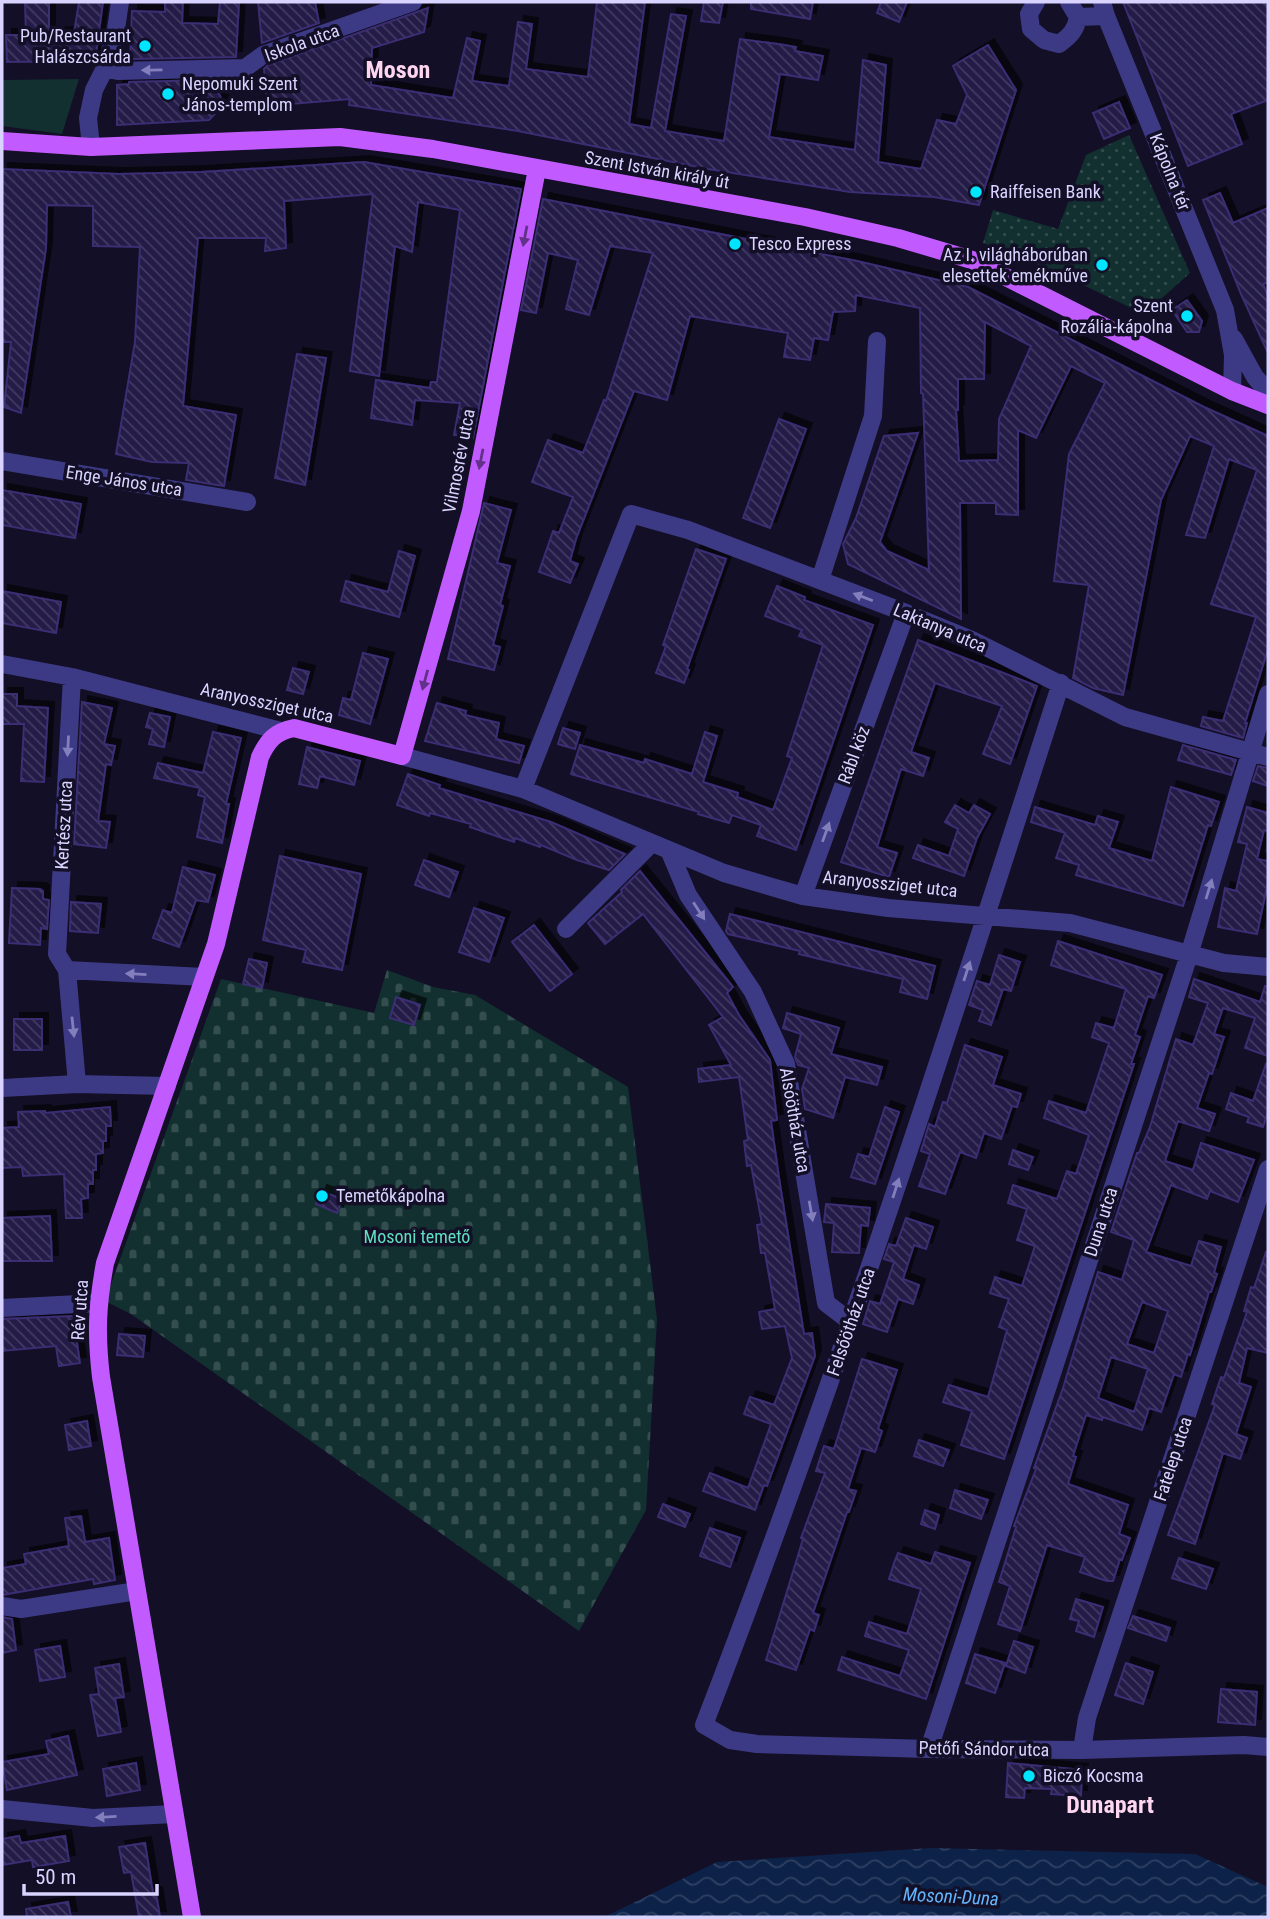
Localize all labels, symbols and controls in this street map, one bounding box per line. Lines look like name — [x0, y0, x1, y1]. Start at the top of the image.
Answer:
street label: Iskola utca — [262, 19, 342, 66]
place label: Pub/Restaurant Halászcsárda — [20, 25, 131, 67]
marker: Pub/Restaurant Halászcsárda — [137, 38, 153, 54]
district label: Moson — [366, 56, 430, 84]
one-way arrow — [141, 64, 163, 76]
place label: Nepomuki Szent János-templom — [182, 73, 298, 115]
marker: Nepomuki Szent János-templom — [160, 86, 176, 102]
street label: Kápolna tér — [1146, 130, 1196, 214]
street label: Szent István király út — [583, 146, 731, 193]
place label: Raiffeisen Bank — [990, 181, 1101, 202]
marker: Raiffeisen Bank — [968, 184, 984, 200]
one-way arrow — [519, 225, 530, 247]
place label: Tesco Express — [749, 233, 852, 254]
marker: Tesco Express — [727, 236, 743, 252]
place label: Az I. világháborúban elesettek emékműve — [942, 244, 1088, 286]
marker: Az I. világháborúban elesettek emékműve — [1094, 257, 1110, 273]
place label: Szent Rozália-kápolna — [1061, 295, 1173, 337]
marker: Szent Rozália-kápolna — [1179, 308, 1195, 324]
street label: Vilmosrév utca — [438, 407, 479, 515]
one-way arrow — [476, 448, 487, 470]
street label: Enge János utca — [64, 461, 184, 500]
one-way arrow — [853, 591, 874, 602]
street label: Laktanya utca — [891, 599, 990, 657]
one-way arrow — [420, 669, 430, 690]
street label: Aranyossziget utca — [199, 678, 336, 727]
street label: Rábl köz — [833, 723, 874, 787]
one-way arrow — [63, 735, 74, 757]
street label: Kertész utca — [51, 780, 76, 870]
one-way arrow — [821, 822, 832, 843]
street label: Aranyossziget utca — [822, 866, 959, 901]
one-way arrow — [1204, 879, 1214, 900]
one-way arrow — [692, 902, 705, 921]
one-way arrow — [962, 961, 972, 982]
one-way arrow — [125, 969, 147, 980]
one-way arrow — [68, 1016, 79, 1038]
street label: Alsóötház utca — [776, 1066, 815, 1174]
one-way arrow — [891, 1177, 901, 1198]
place label: Temetőkápolna — [336, 1185, 445, 1206]
street label: Duna utca — [1080, 1185, 1122, 1259]
marker: Temetőkápolna — [314, 1188, 330, 1204]
one-way arrow — [806, 1200, 817, 1222]
park label: Mosoni temető — [364, 1226, 470, 1247]
street label: Felsőötház utca — [822, 1265, 879, 1379]
street label: Rév utca — [67, 1279, 92, 1341]
street label: Fatelep utca — [1149, 1414, 1196, 1504]
street label: Petőfi Sándor utca — [918, 1737, 1050, 1760]
place label: Biczó Kocsma — [1043, 1765, 1144, 1786]
marker: Biczó Kocsma — [1021, 1768, 1037, 1784]
district label: Dunapart — [1066, 1791, 1154, 1819]
one-way arrow — [94, 1812, 116, 1823]
scale bar — [24, 1853, 158, 1897]
text: 50 m — [35, 1865, 76, 1889]
water label: Mosoni-Duna — [903, 1883, 999, 1910]

